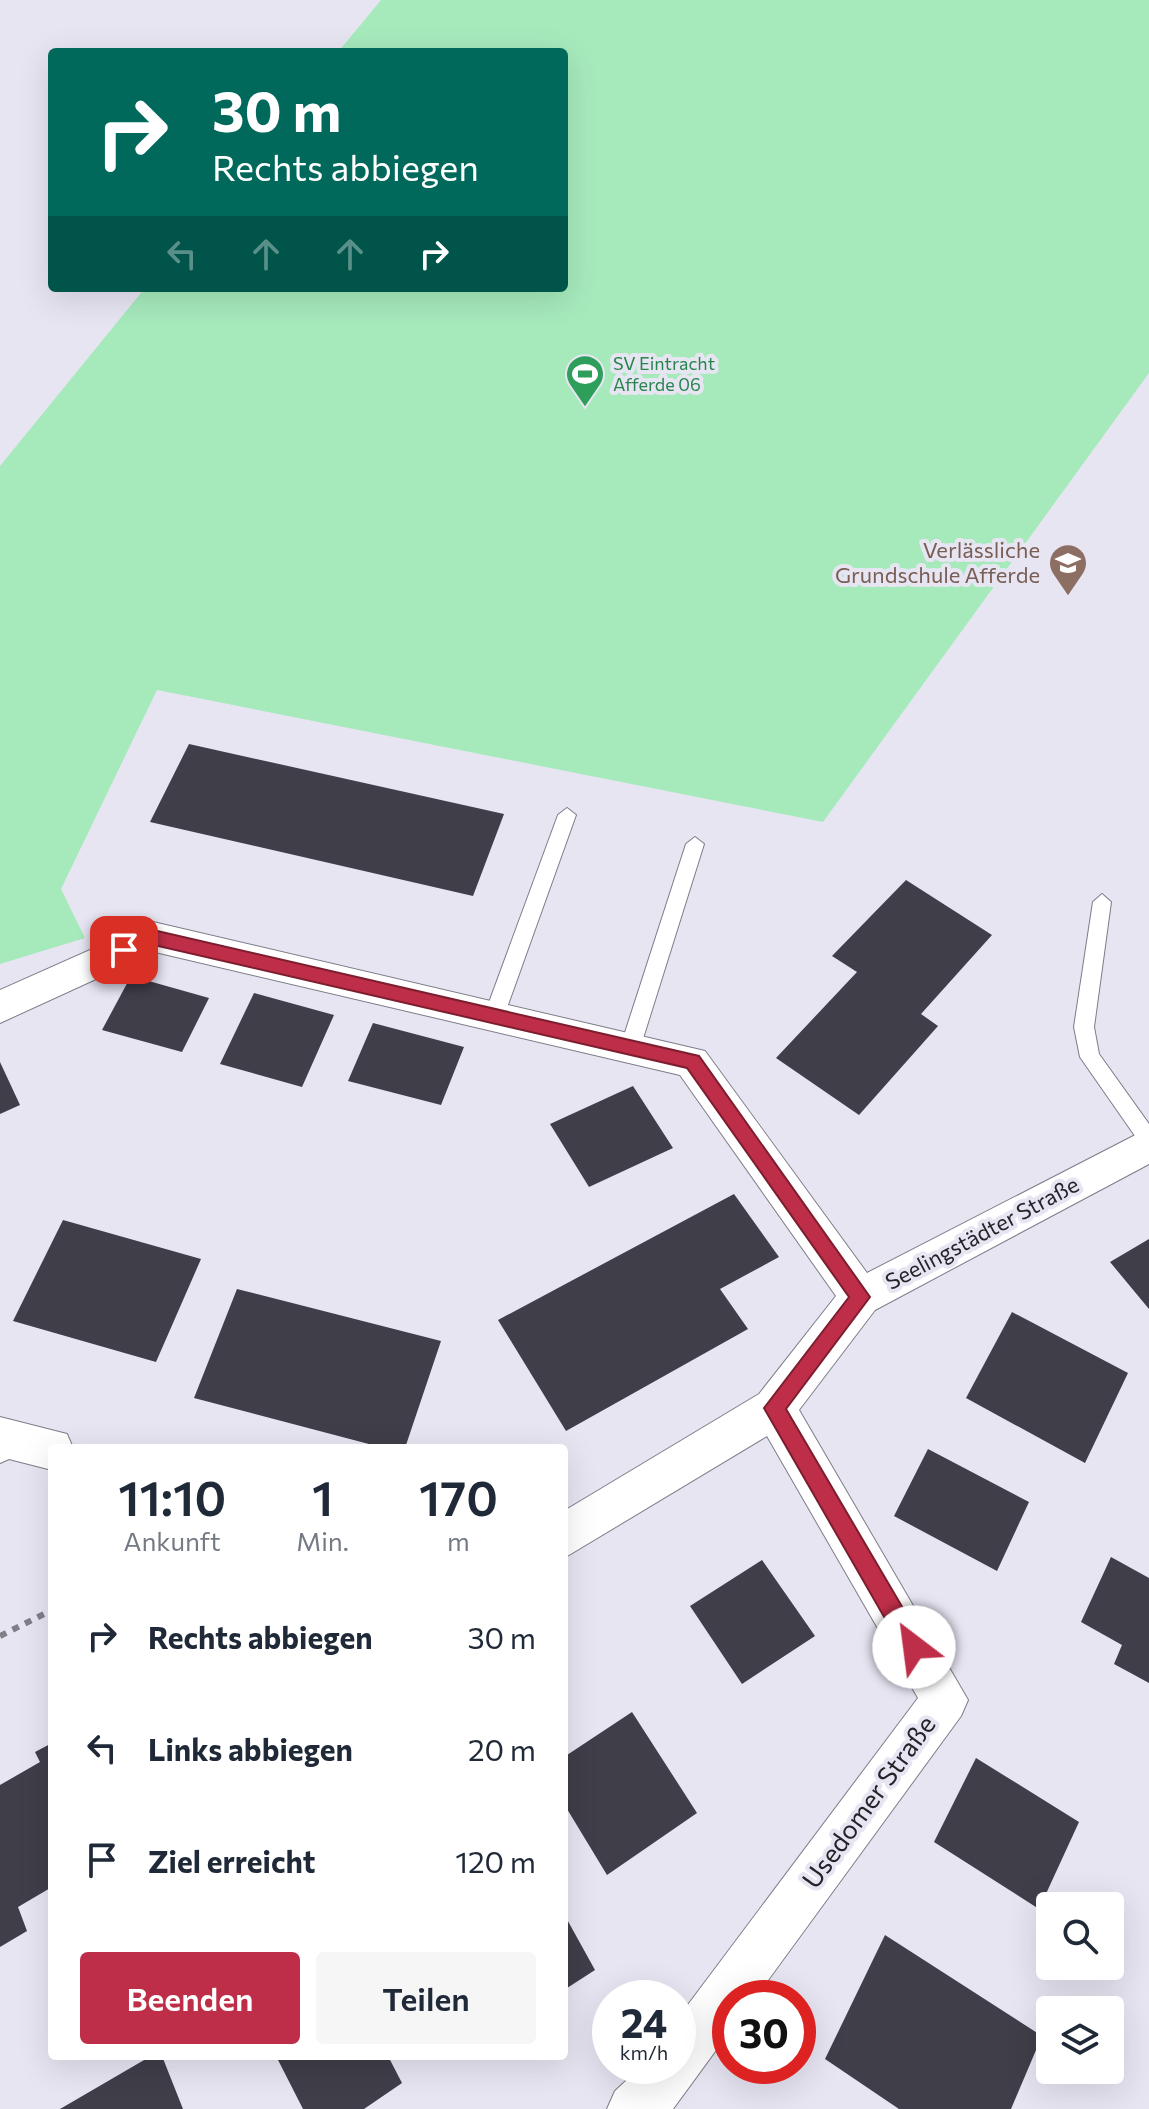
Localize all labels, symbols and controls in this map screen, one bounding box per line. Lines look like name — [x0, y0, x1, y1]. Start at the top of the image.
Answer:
text: 30 m — [212, 75, 341, 144]
icon: right — [80, 80, 184, 184]
text: Rechts abbiegen — [212, 144, 479, 188]
icon: left — [160, 232, 204, 276]
icon: ahead — [244, 232, 288, 276]
icon: ahead — [328, 232, 372, 276]
icon: right — [412, 232, 456, 276]
place label: SV Eintracht Afferde 06 — [613, 352, 715, 395]
sports icon: SV Eintracht Afferde 06 — [564, 353, 606, 408]
place label: Verlässliche Grundschule Afferde — [835, 536, 1040, 588]
school or university icon: Verlässliche Grundschule Afferde — [1047, 542, 1089, 597]
pin — [90, 916, 158, 984]
icon: arrive — [102, 928, 146, 972]
street label: Seelingstädter Straße — [880, 1170, 1083, 1295]
text: 11:10 — [118, 1467, 226, 1526]
text: 1 — [312, 1467, 333, 1526]
text: 170 — [419, 1467, 498, 1526]
text: Ankunft — [123, 1525, 221, 1556]
text: Min. — [296, 1525, 349, 1556]
text: m — [447, 1525, 470, 1556]
position arrow — [872, 1605, 956, 1689]
icon: right — [80, 1614, 124, 1658]
text: Rechts abbiegen — [148, 1618, 373, 1655]
text: 30 m — [467, 1618, 536, 1655]
street label: Usedomer Straße — [795, 1709, 941, 1893]
icon: left — [80, 1726, 124, 1770]
text: Links abbiegen — [148, 1730, 353, 1767]
text: 20 m — [468, 1730, 536, 1767]
icon: arrive — [80, 1838, 124, 1882]
text: Ziel erreicht — [148, 1842, 316, 1879]
text: 120 m — [455, 1842, 536, 1879]
map controls — [1036, 1892, 1124, 2084]
button: search — [1036, 1892, 1124, 1980]
button: Beenden — [80, 1952, 300, 2044]
button: Teilen — [316, 1952, 536, 2044]
speed limit sign: 30 — [712, 1980, 816, 2084]
button: layers — [1036, 1996, 1124, 2084]
text: 24 — [621, 1997, 667, 2046]
text: km/h — [620, 2040, 668, 2064]

